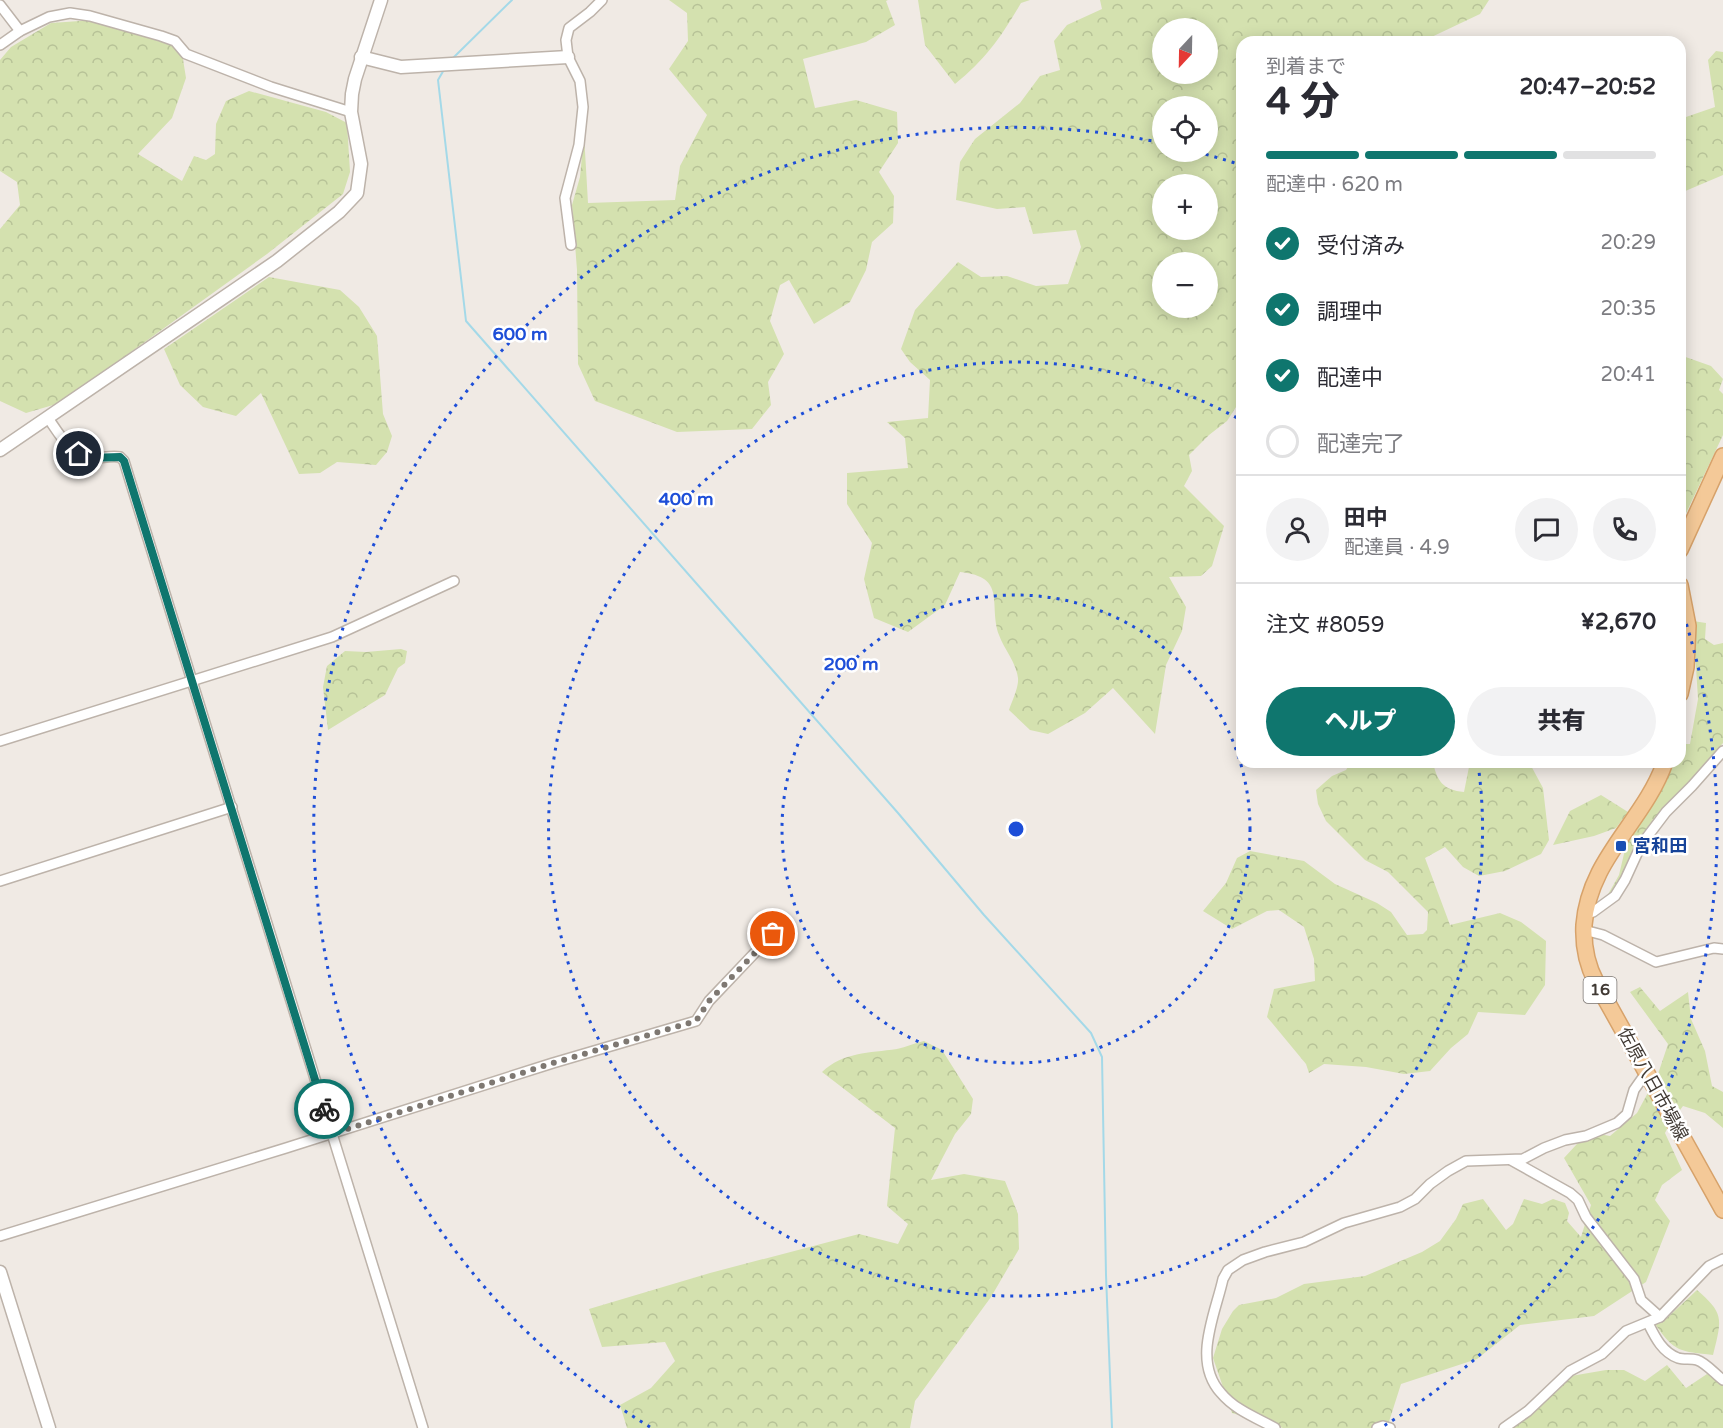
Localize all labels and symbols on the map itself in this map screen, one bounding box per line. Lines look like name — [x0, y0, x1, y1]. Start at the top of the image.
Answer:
north arrow — [1152, 18, 1218, 84]
text: 600 m — [492, 323, 548, 345]
pin — [53, 428, 104, 479]
text: 400 m — [658, 488, 714, 510]
text: 200 m — [823, 653, 879, 675]
centre of rings — [1006, 819, 1026, 839]
place label: 宮和田 — [1633, 835, 1687, 857]
marker: 宮和田 — [1614, 839, 1628, 853]
pin — [747, 908, 798, 959]
road number: 16 — [1584, 977, 1616, 1003]
street label: 佐原八日市場線 — [1613, 1024, 1693, 1144]
courier — [294, 1079, 354, 1139]

